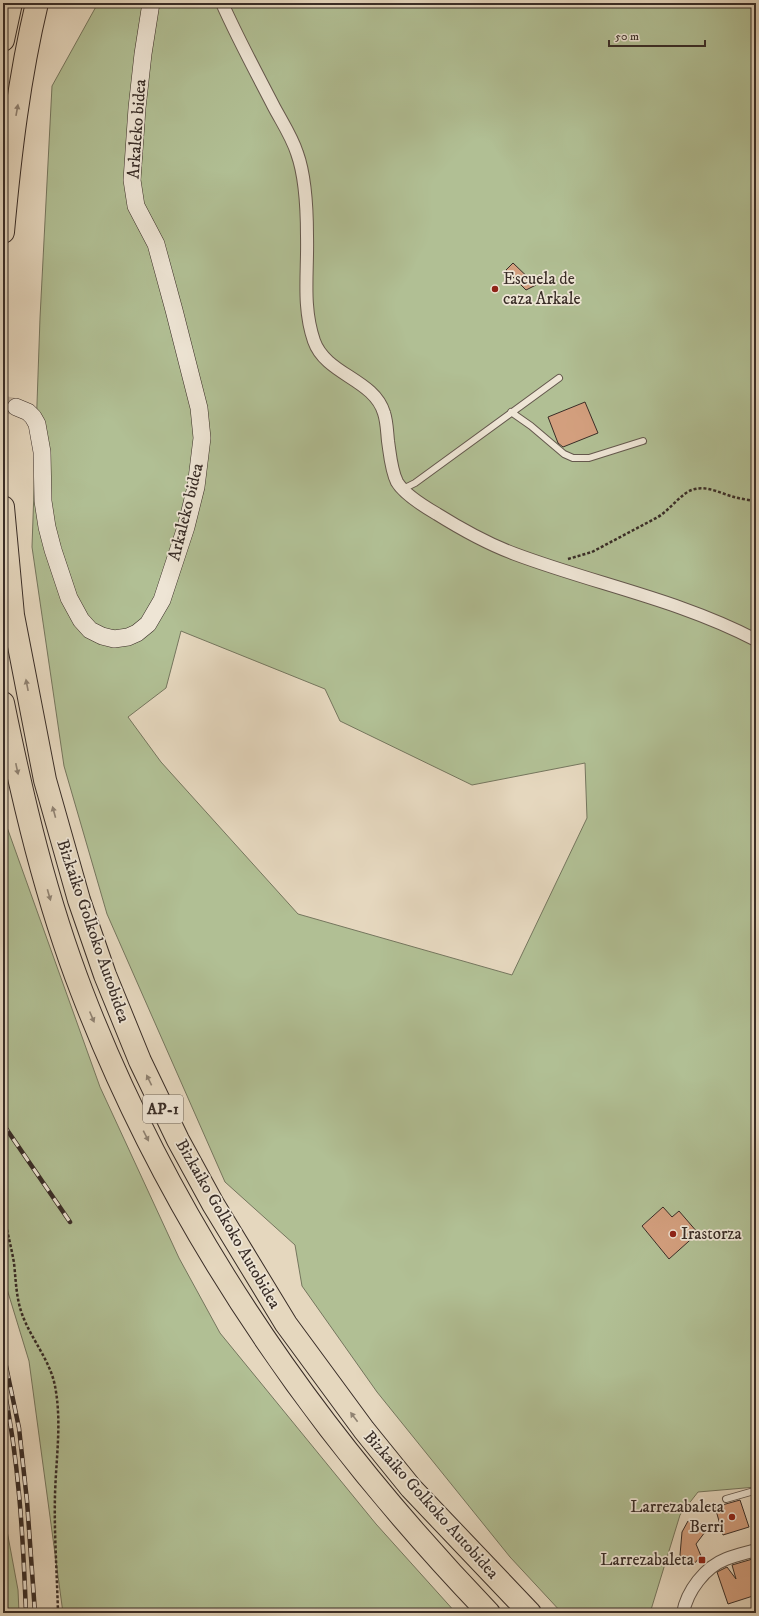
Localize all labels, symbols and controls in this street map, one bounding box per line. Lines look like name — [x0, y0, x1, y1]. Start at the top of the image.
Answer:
scale bar — [609, 22, 705, 48]
text: 50 m — [615, 29, 639, 44]
street label: Arkaleko bidea — [123, 78, 152, 180]
one-way arrow — [14, 104, 20, 116]
place label: Escuela de caza Arkale — [503, 268, 581, 310]
marker: Escuela de caza Arkale — [490, 284, 500, 294]
street label: Arkaleko bidea — [163, 460, 209, 563]
one-way arrow — [23, 679, 29, 691]
one-way arrow — [14, 763, 20, 775]
one-way arrow — [51, 806, 57, 818]
street label: Bizkaiko Golkoko Autobidea — [51, 836, 135, 1026]
one-way arrow — [46, 889, 52, 901]
one-way arrow — [90, 1012, 96, 1024]
one-way arrow — [146, 1074, 152, 1085]
road number: AP-1 — [143, 1095, 183, 1123]
one-way arrow — [143, 1130, 149, 1141]
street label: Bizkaiko Golkoko Autobidea — [170, 1135, 286, 1313]
place label: Irastorza — [681, 1223, 743, 1245]
marker: Irastorza — [668, 1229, 678, 1239]
one-way arrow — [350, 1412, 358, 1423]
street label: Bizkaiko Golkoko Autobidea — [358, 1426, 504, 1584]
place label: Larrezabaleta Berri — [630, 1496, 725, 1538]
marker: Larrezabaleta Berri — [727, 1512, 737, 1522]
place label: Larrezabaleta — [600, 1549, 695, 1571]
marker: Larrezabaleta — [697, 1555, 707, 1565]

